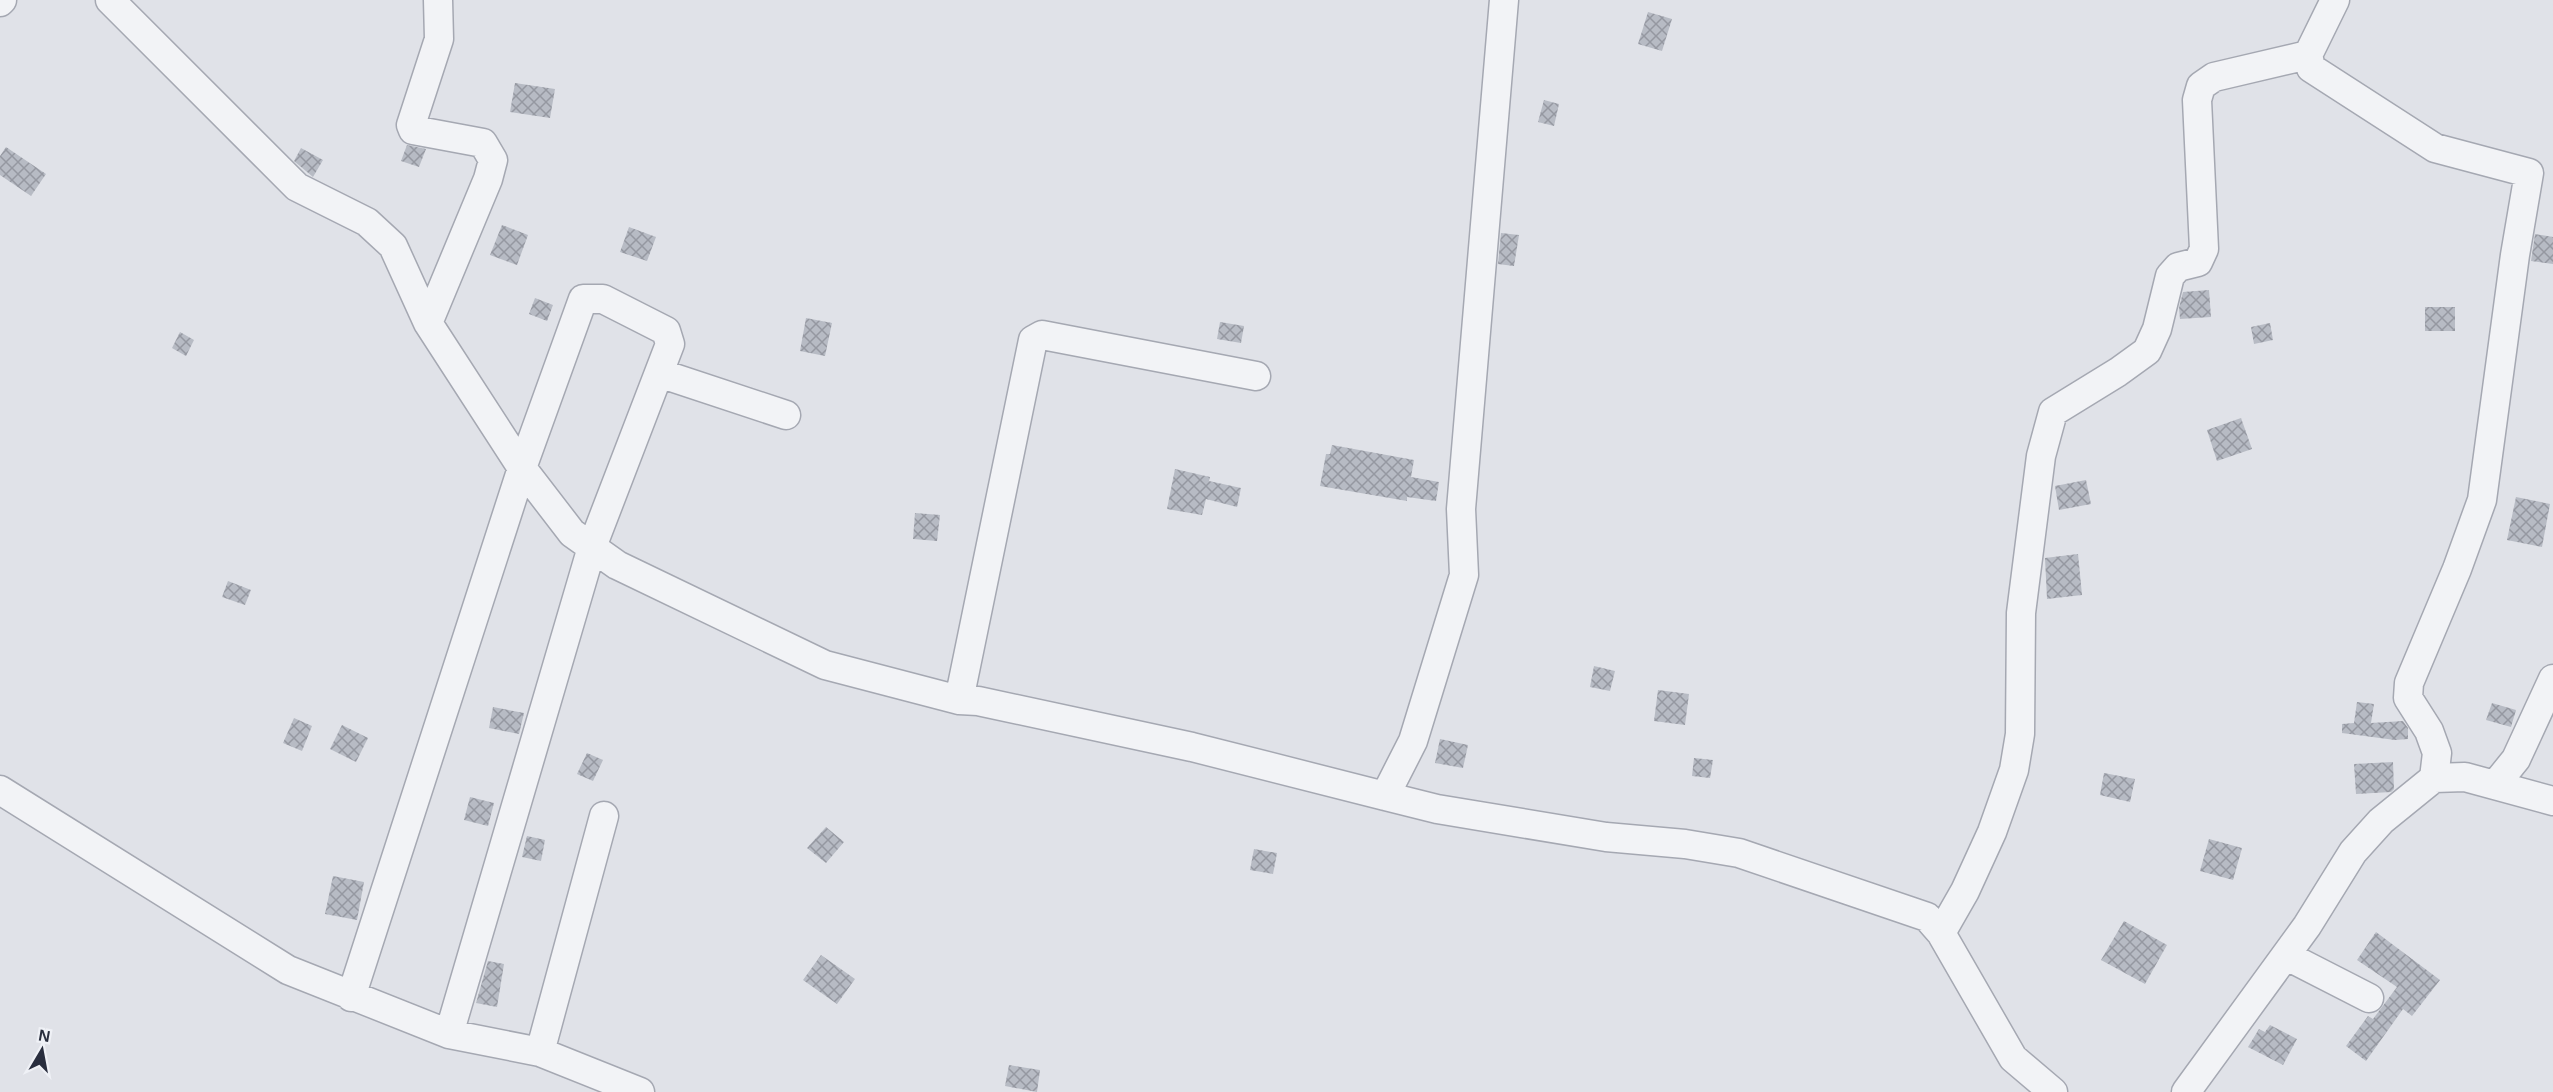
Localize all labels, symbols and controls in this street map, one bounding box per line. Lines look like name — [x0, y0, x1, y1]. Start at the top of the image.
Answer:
north arrow — [12, 1020, 72, 1080]
text: N — [37, 1026, 52, 1045]

